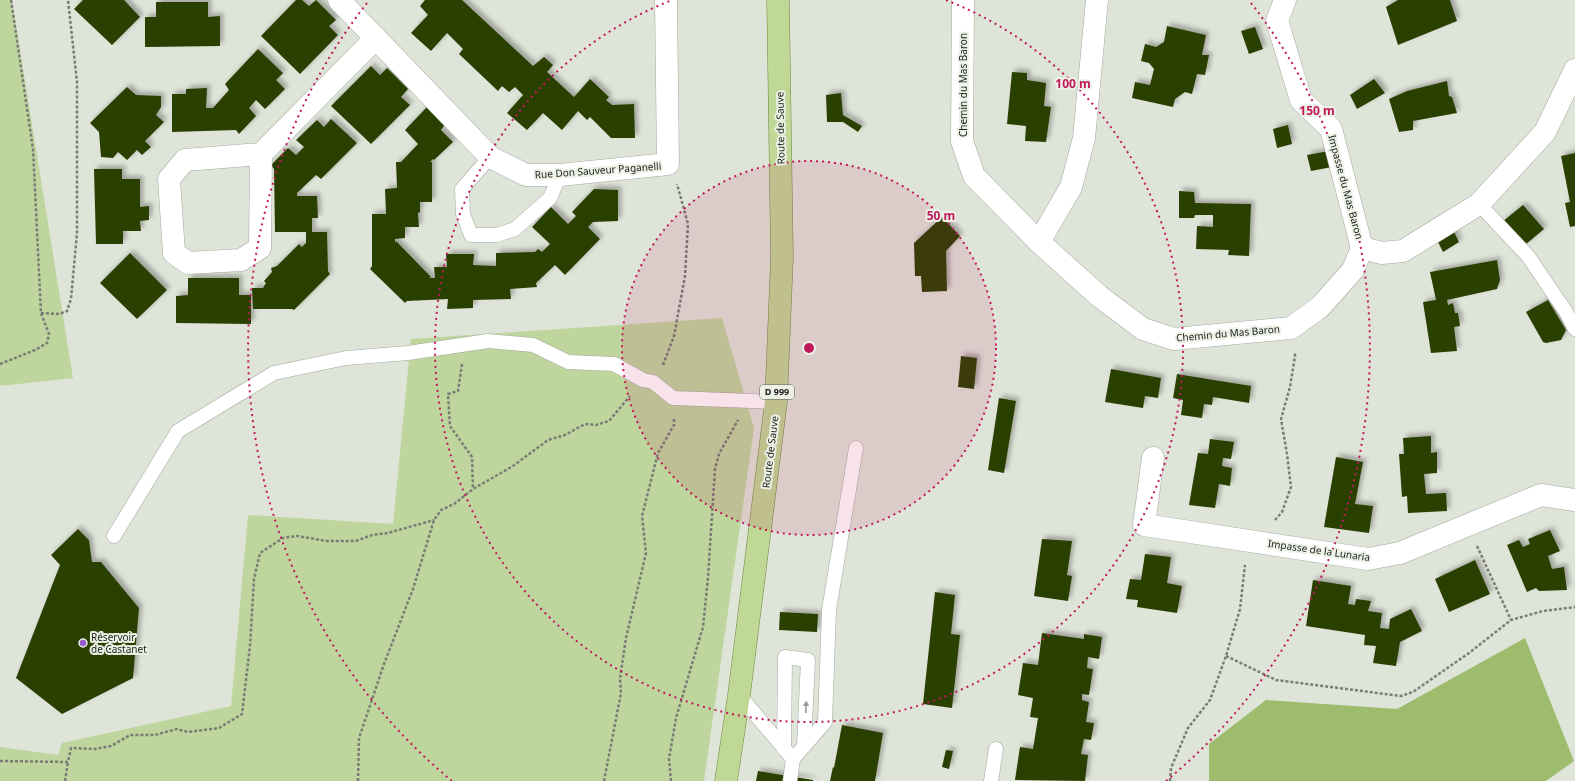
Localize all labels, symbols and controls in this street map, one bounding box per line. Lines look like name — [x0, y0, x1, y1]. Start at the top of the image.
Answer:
street label: Chemin du Mas Baron — [956, 33, 970, 137]
text: 100 m — [1055, 75, 1091, 92]
street label: Route de Sauve — [772, 91, 788, 164]
text: 150 m — [1299, 102, 1335, 119]
street label: Impasse du Mas Baron — [1325, 133, 1367, 241]
street label: Rue Don Sauveur Paganelli — [534, 159, 662, 181]
text: 50 m — [927, 207, 955, 224]
street label: Chemin du Mas Baron — [1176, 321, 1280, 345]
centre of rings — [802, 341, 816, 355]
road number: D 999 — [760, 385, 794, 399]
street label: Route de Sauve — [759, 415, 781, 489]
street label: Impasse de la Lunaria — [1267, 536, 1371, 564]
place label: Réservoir de Castanet — [91, 630, 147, 656]
marker: Réservoir de Castanet — [78, 638, 88, 648]
one-way arrow — [802, 701, 809, 713]

